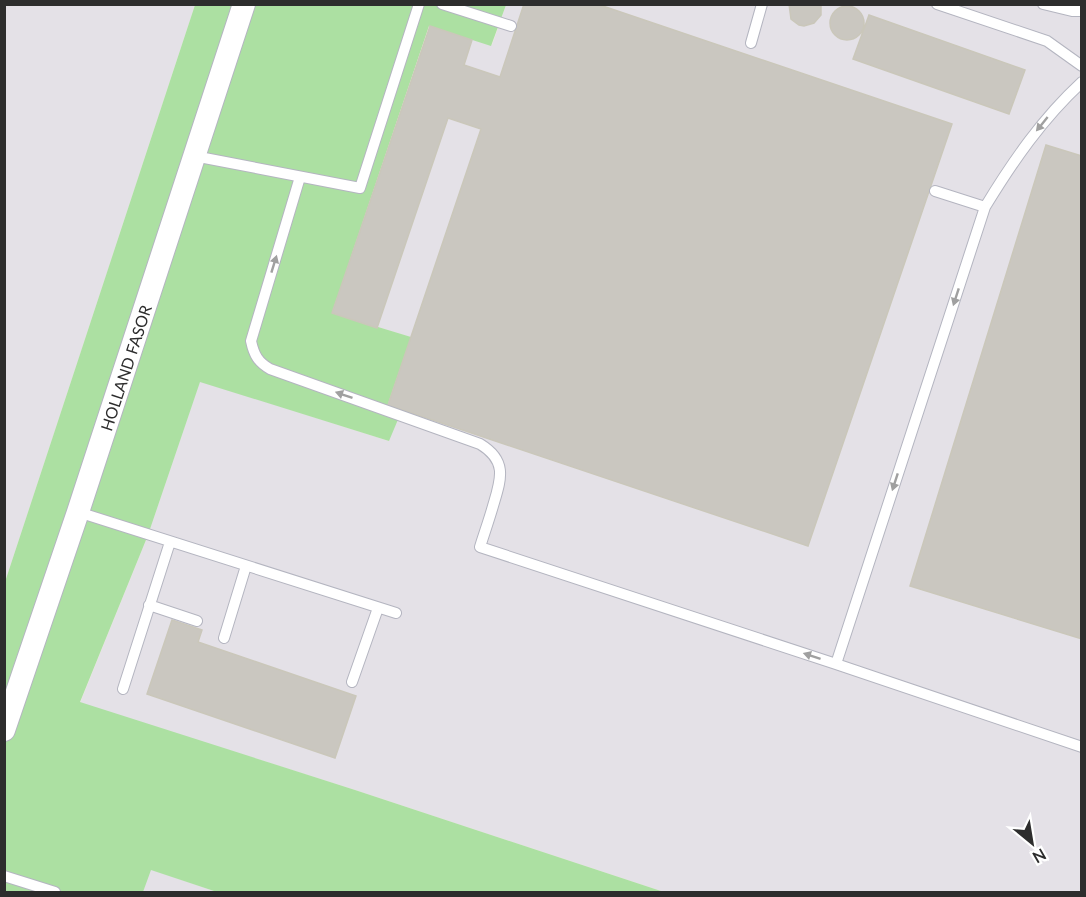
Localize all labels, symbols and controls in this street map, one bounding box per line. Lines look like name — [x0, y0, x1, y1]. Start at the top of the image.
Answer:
one-way arrow — [1035, 116, 1048, 132]
one-way arrow — [270, 255, 279, 273]
one-way arrow — [951, 288, 960, 306]
street label: HOLLAND FASOR — [96, 302, 155, 433]
one-way arrow — [335, 390, 353, 400]
one-way arrow — [890, 473, 900, 491]
one-way arrow — [803, 650, 821, 660]
north arrow — [1002, 813, 1062, 873]
text: N — [1030, 845, 1050, 868]

